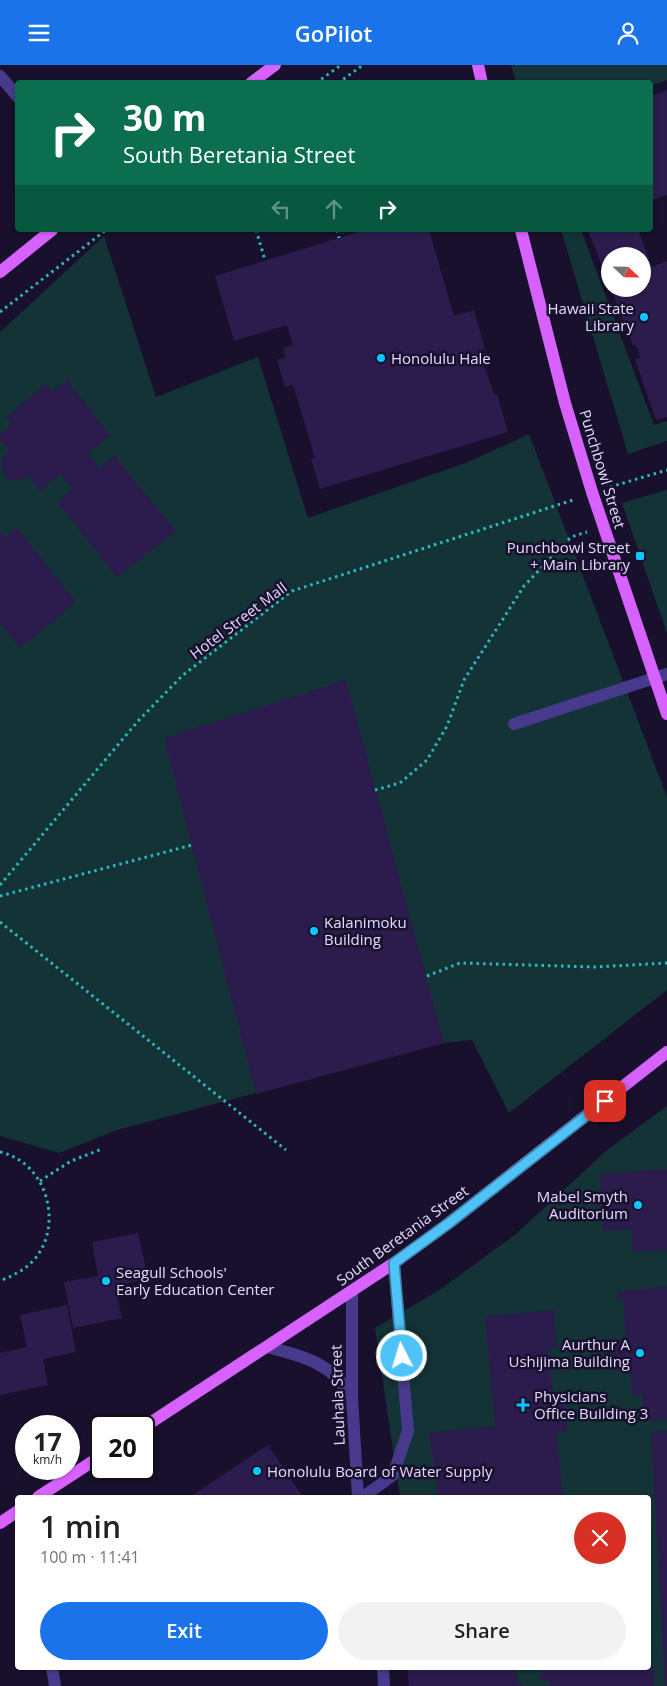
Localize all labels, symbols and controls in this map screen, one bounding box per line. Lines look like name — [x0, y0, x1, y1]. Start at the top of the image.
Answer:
text: GoPilot — [295, 18, 372, 48]
icon: menu — [25, 19, 53, 47]
icon: person — [614, 19, 642, 47]
text: 30 m — [123, 94, 206, 141]
icon: right — [40, 100, 105, 165]
text: South Beretania Street — [123, 139, 355, 169]
icon: left — [267, 195, 295, 223]
icon: ahead — [320, 195, 348, 223]
icon: right — [373, 195, 401, 223]
north arrow — [601, 247, 651, 297]
map controls — [601, 247, 651, 297]
place label: Hawaii State Library — [548, 298, 634, 335]
marker: Hawaii State Library — [638, 311, 650, 323]
place label: Honolulu Hale — [391, 348, 491, 368]
marker: Honolulu Hale — [375, 352, 387, 364]
street label: Punchbowl Street — [575, 407, 631, 531]
place label: Punchbowl Street + Main Library — [507, 537, 630, 574]
marker: Punchbowl Street + Main Library — [634, 550, 646, 562]
street label: Hotel Street Mall — [185, 577, 291, 663]
place label: Kalanimoku Building — [324, 912, 407, 949]
marker: Kalanimoku Building — [308, 925, 320, 937]
pin — [584, 1080, 626, 1122]
icon: arrive — [591, 1087, 619, 1115]
street label: South Beretania Street — [332, 1180, 472, 1290]
place label: Mabel Smyth Auditorium — [537, 1186, 628, 1223]
marker: Mabel Smyth Auditorium — [632, 1199, 644, 1211]
place label: Seagull Schools' Early Education Center — [116, 1262, 274, 1299]
marker: Seagull Schools' Early Education Center — [100, 1275, 112, 1287]
position arrow — [375, 1329, 427, 1381]
place label: Aurthur A Ushijima Building — [508, 1334, 631, 1371]
street label: Lauhala Street — [325, 1344, 349, 1446]
marker: Aurthur A Ushijima Building — [634, 1347, 646, 1359]
place label: Physicians Office Building 3 — [534, 1386, 648, 1423]
marker: Physicians Office Building 3 — [516, 1398, 530, 1412]
speed limit sign: 20 — [90, 1415, 155, 1480]
text: 17 — [33, 1424, 62, 1458]
text: km/h — [33, 1451, 62, 1468]
place label: Honolulu Board of Water Supply — [267, 1461, 493, 1481]
marker: Honolulu Board of Water Supply — [251, 1465, 263, 1477]
text: 1 min — [40, 1506, 121, 1547]
button: close — [574, 1512, 626, 1564]
text: 100 m · 11:41 — [40, 1546, 140, 1568]
button: Exit — [40, 1602, 328, 1660]
button: Share — [338, 1602, 626, 1660]

